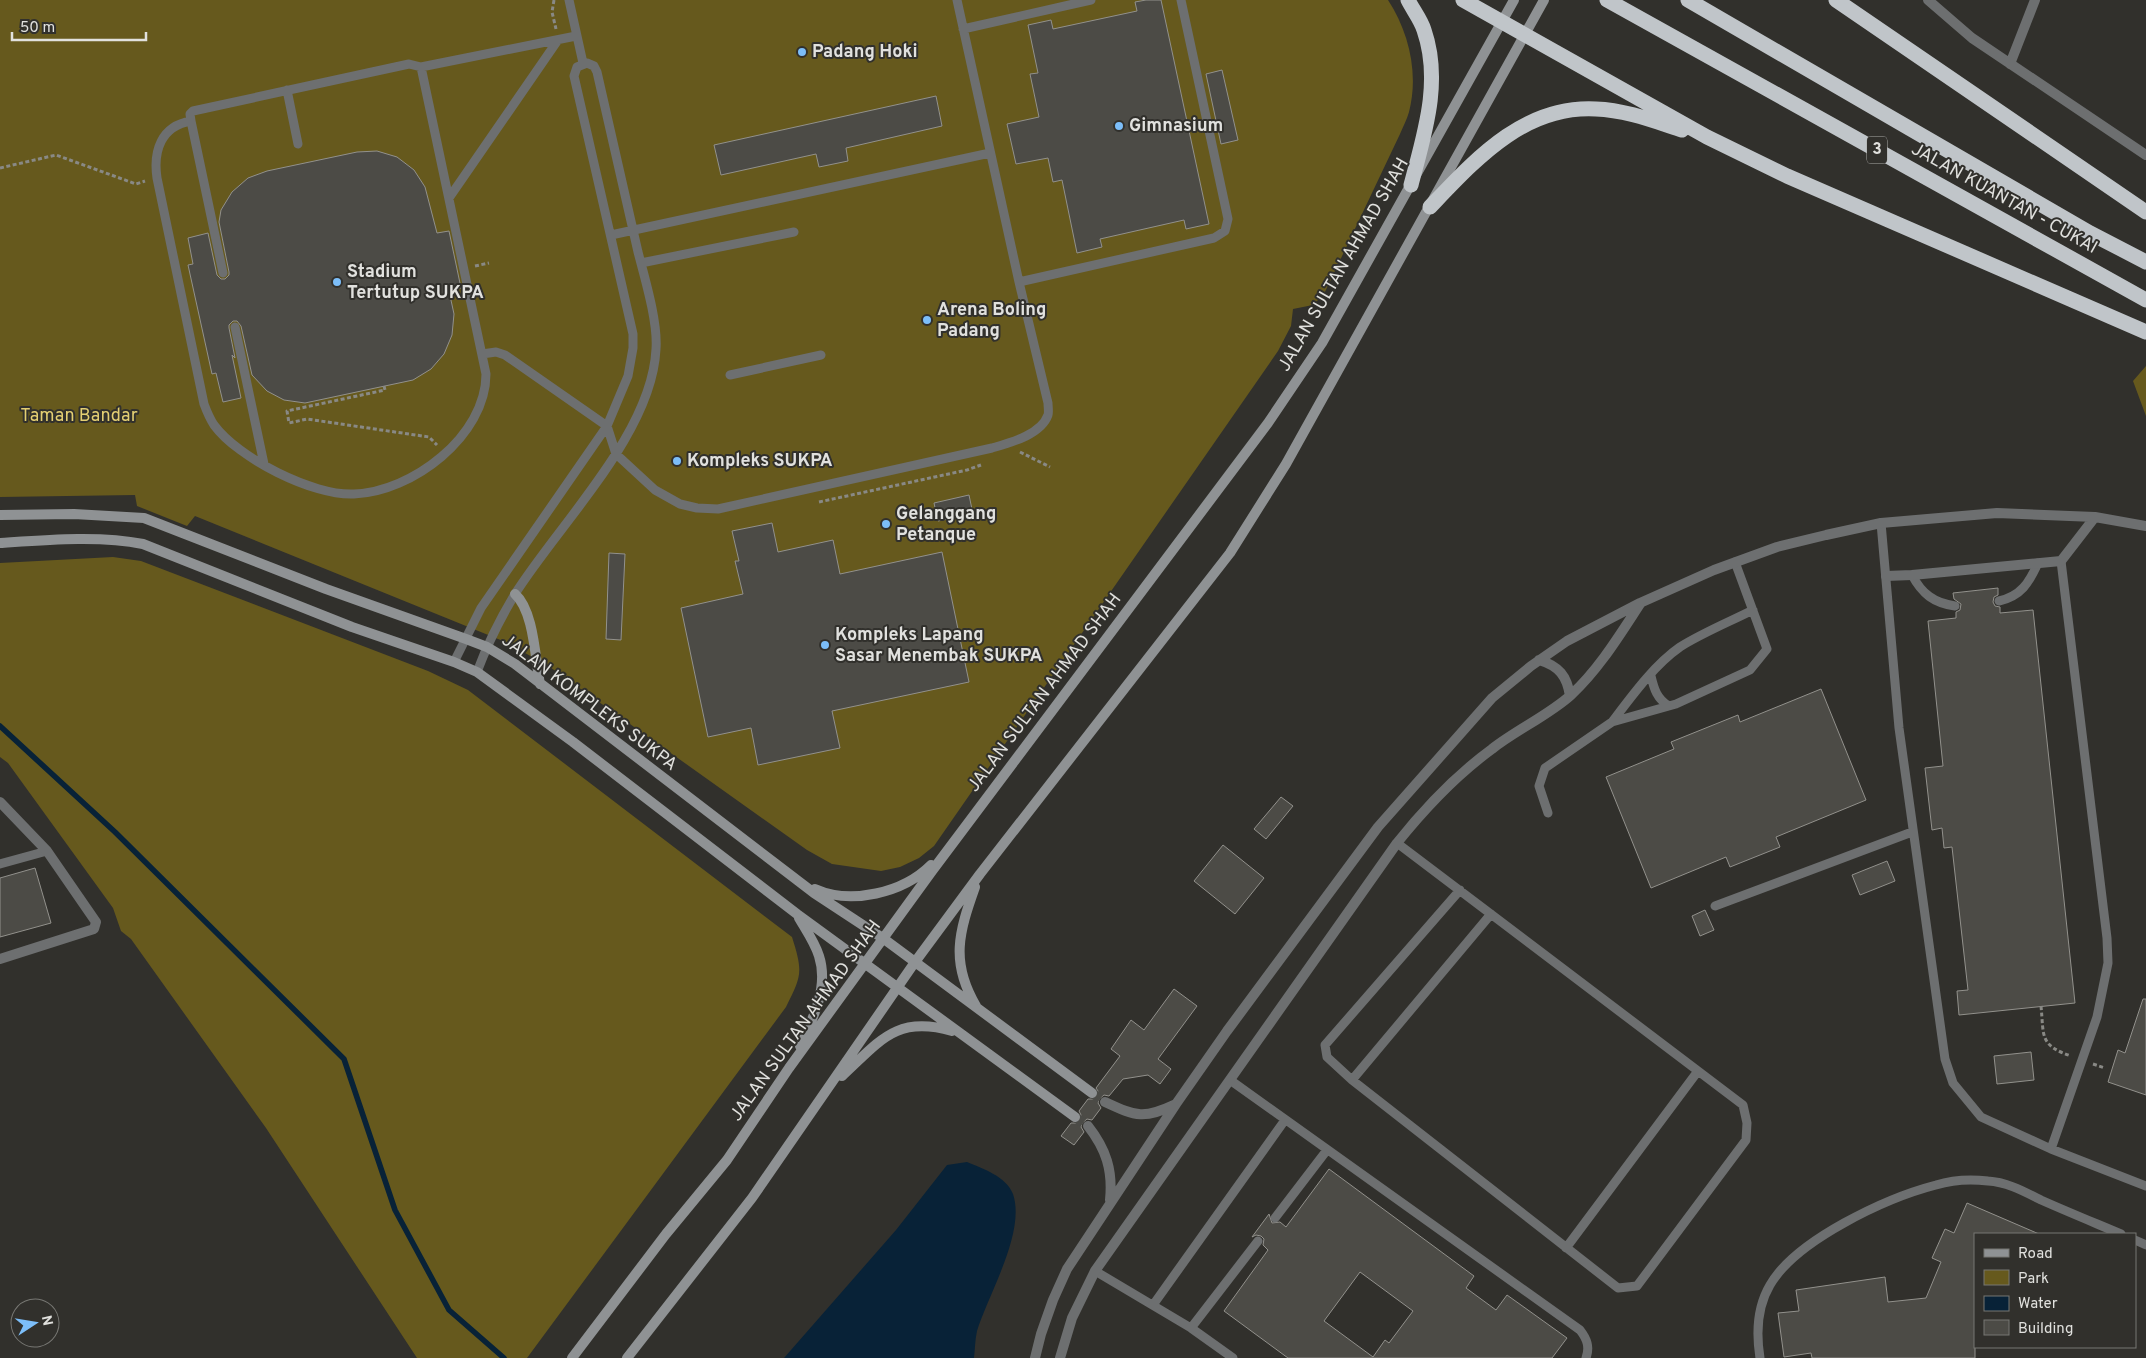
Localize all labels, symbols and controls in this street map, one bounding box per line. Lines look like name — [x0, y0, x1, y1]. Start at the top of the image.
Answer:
scale bar — [12, 10, 146, 42]
text: 50 m — [20, 19, 55, 38]
place label: Padang Hoki — [812, 41, 918, 64]
marker: Padang Hoki — [796, 46, 808, 58]
place label: Gimnasium — [1129, 115, 1223, 138]
marker: Gimnasium — [1113, 120, 1125, 132]
road number: 3 — [1867, 136, 1887, 164]
street label: JALAN KUANTAN - CUKAI — [1907, 138, 2101, 260]
street label: JALAN SULTAN AHMAD SHAH — [1273, 154, 1415, 376]
place label: Stadium Tertutup SUKPA — [347, 261, 484, 305]
marker: Stadium Tertutup SUKPA — [331, 276, 343, 288]
place label: Arena Boling Padang — [937, 299, 1046, 343]
marker: Arena Boling Padang — [921, 314, 933, 326]
park label: Taman Bandar — [20, 405, 138, 428]
place label: Kompleks SUKPA — [687, 450, 833, 473]
marker: Kompleks SUKPA — [671, 455, 683, 467]
place label: Gelanggang Petanque — [896, 503, 996, 547]
marker: Gelanggang Petanque — [880, 518, 892, 530]
street label: JALAN SULTAN AHMAD SHAH — [963, 589, 1127, 797]
place label: Kompleks Lapang Sasar Menembak SUKPA — [835, 624, 1042, 668]
street label: JALAN KOMPLEKS SUKPA — [497, 629, 681, 777]
marker: Kompleks Lapang Sasar Menembak SUKPA — [819, 639, 831, 651]
street label: JALAN SULTAN AHMAD SHAH — [725, 916, 887, 1126]
legend — [1974, 1233, 2136, 1348]
text: Road — [2018, 1245, 2053, 1264]
text: Park — [2018, 1270, 2049, 1289]
text: Water — [2018, 1295, 2058, 1314]
north arrow — [10, 1298, 60, 1348]
text: N — [37, 1314, 56, 1327]
text: Building — [2018, 1320, 2073, 1339]

